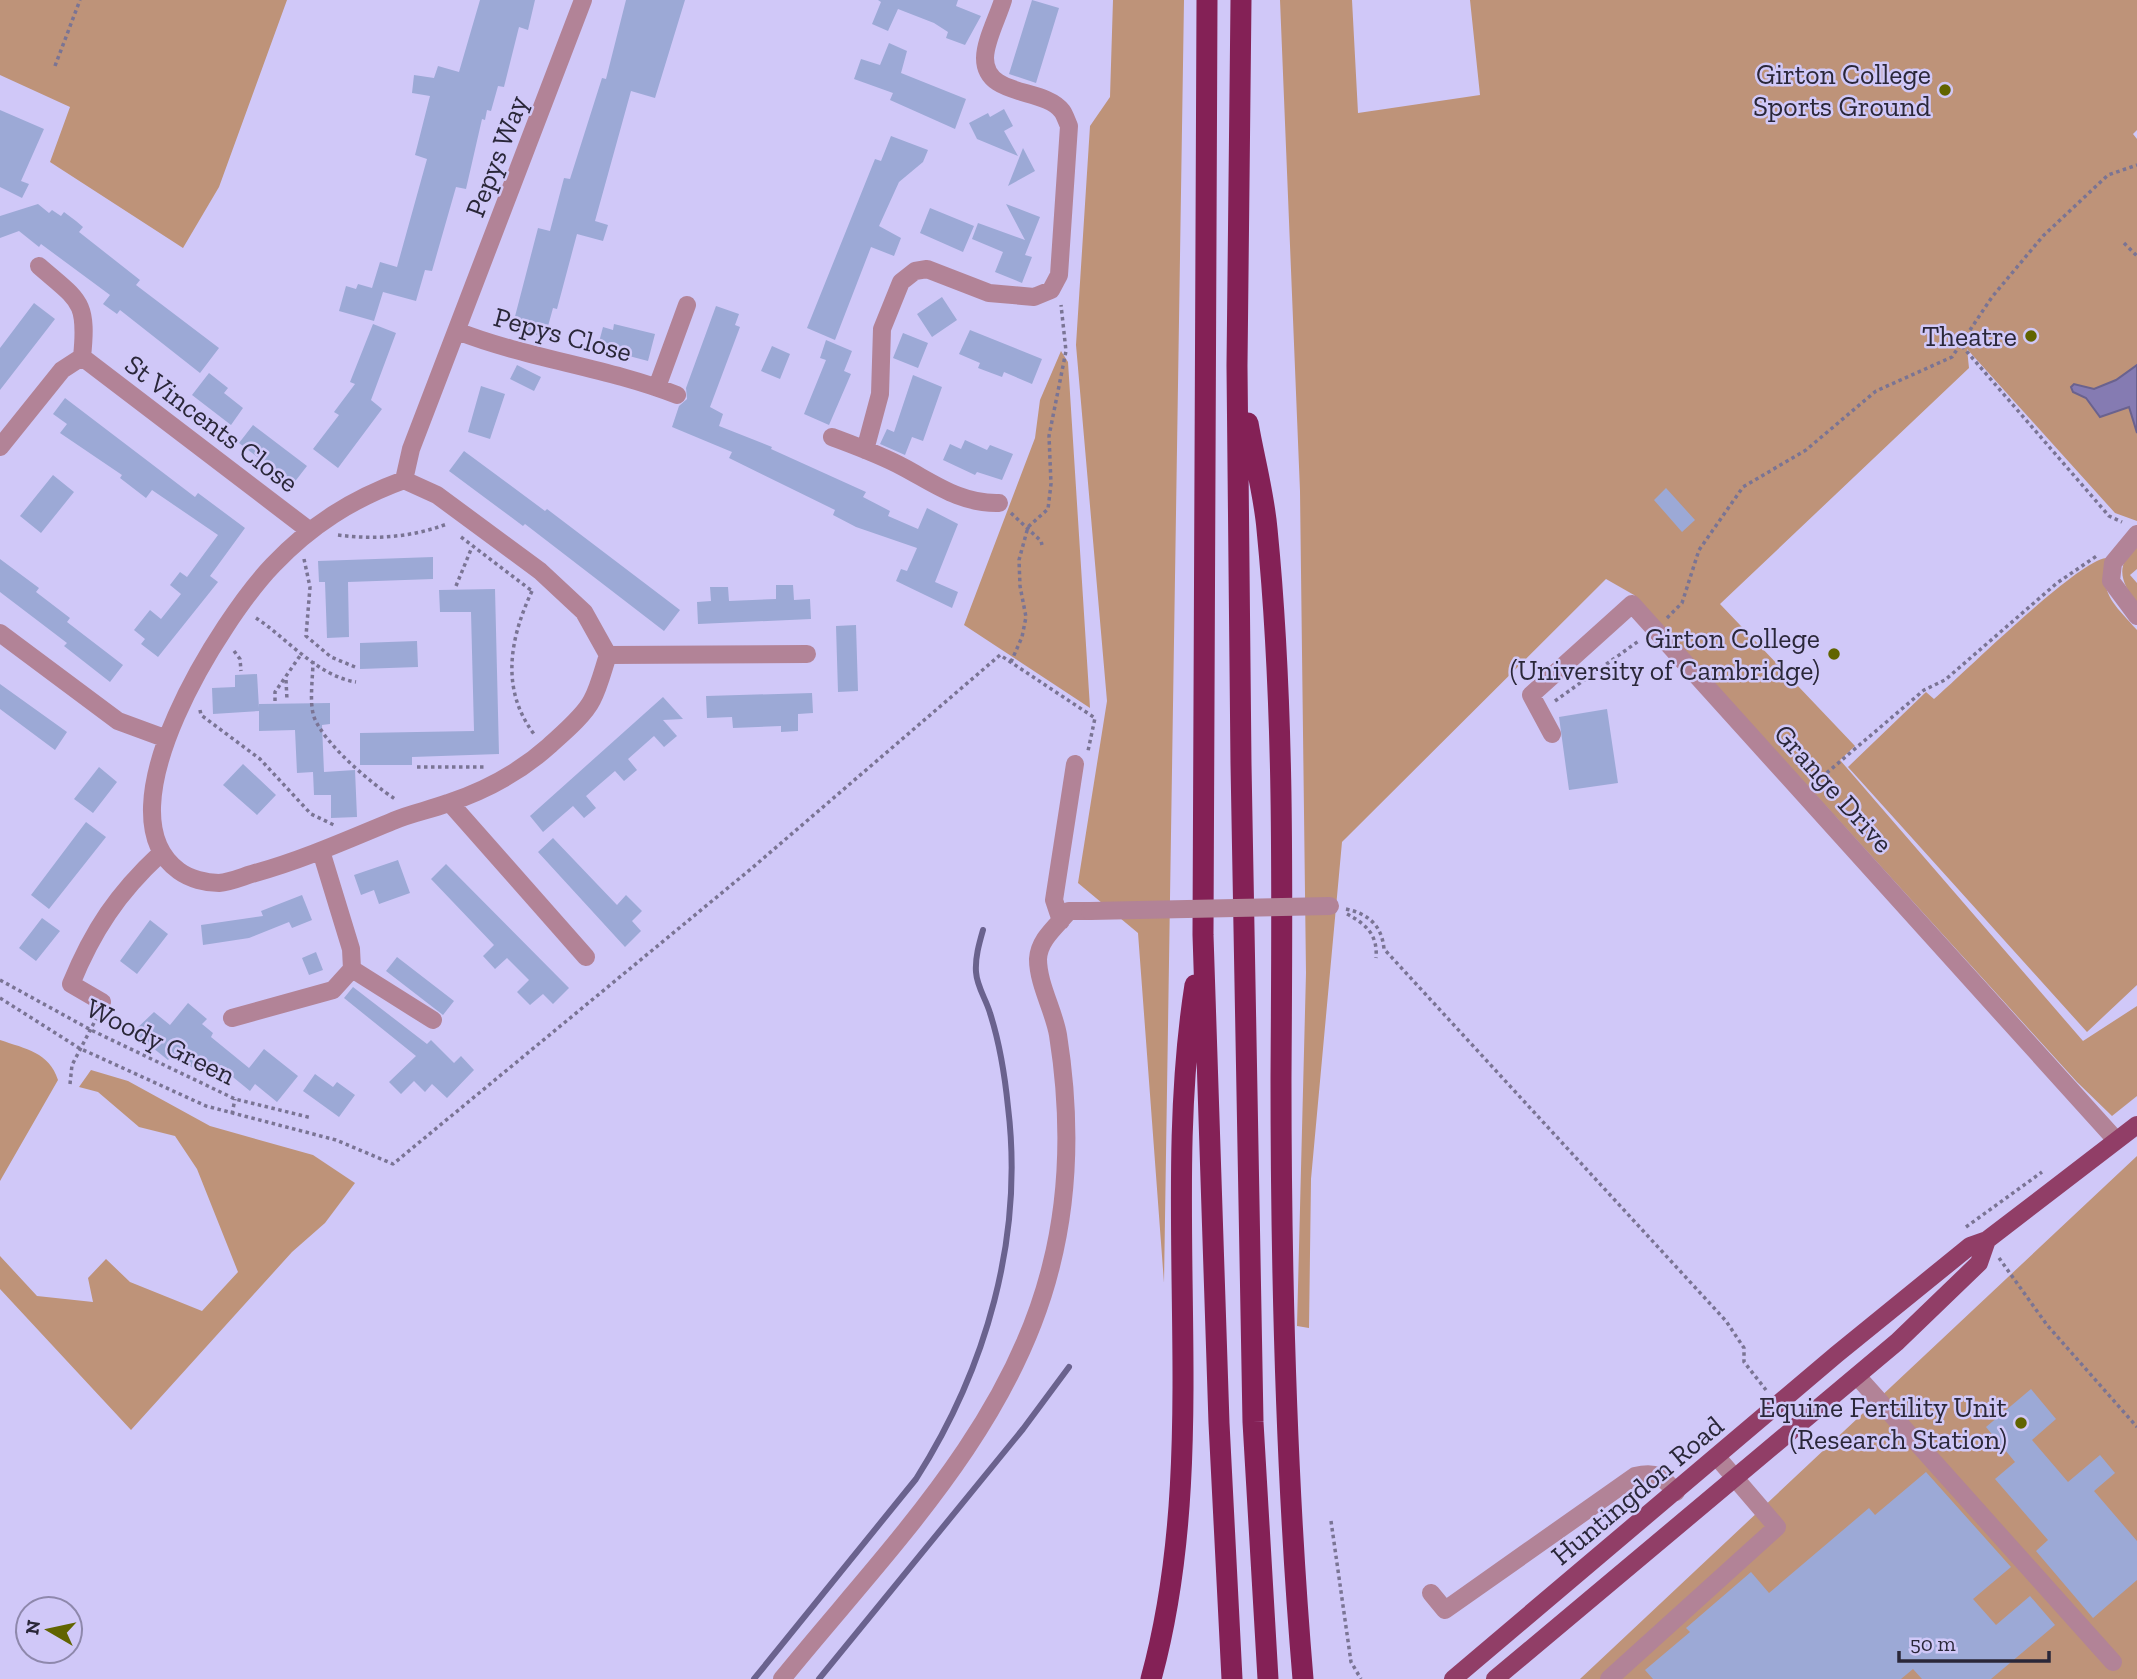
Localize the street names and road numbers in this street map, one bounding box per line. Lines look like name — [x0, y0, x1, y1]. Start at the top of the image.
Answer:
street label: Pepys Way — [458, 90, 535, 222]
street label: Pepys Close — [490, 300, 635, 369]
street label: St Vincents Close — [118, 347, 305, 499]
street label: Grange Drive — [1767, 717, 1900, 859]
street label: Woody Green — [81, 991, 241, 1092]
street label: Huntingdon Road — [1545, 1409, 1730, 1572]

